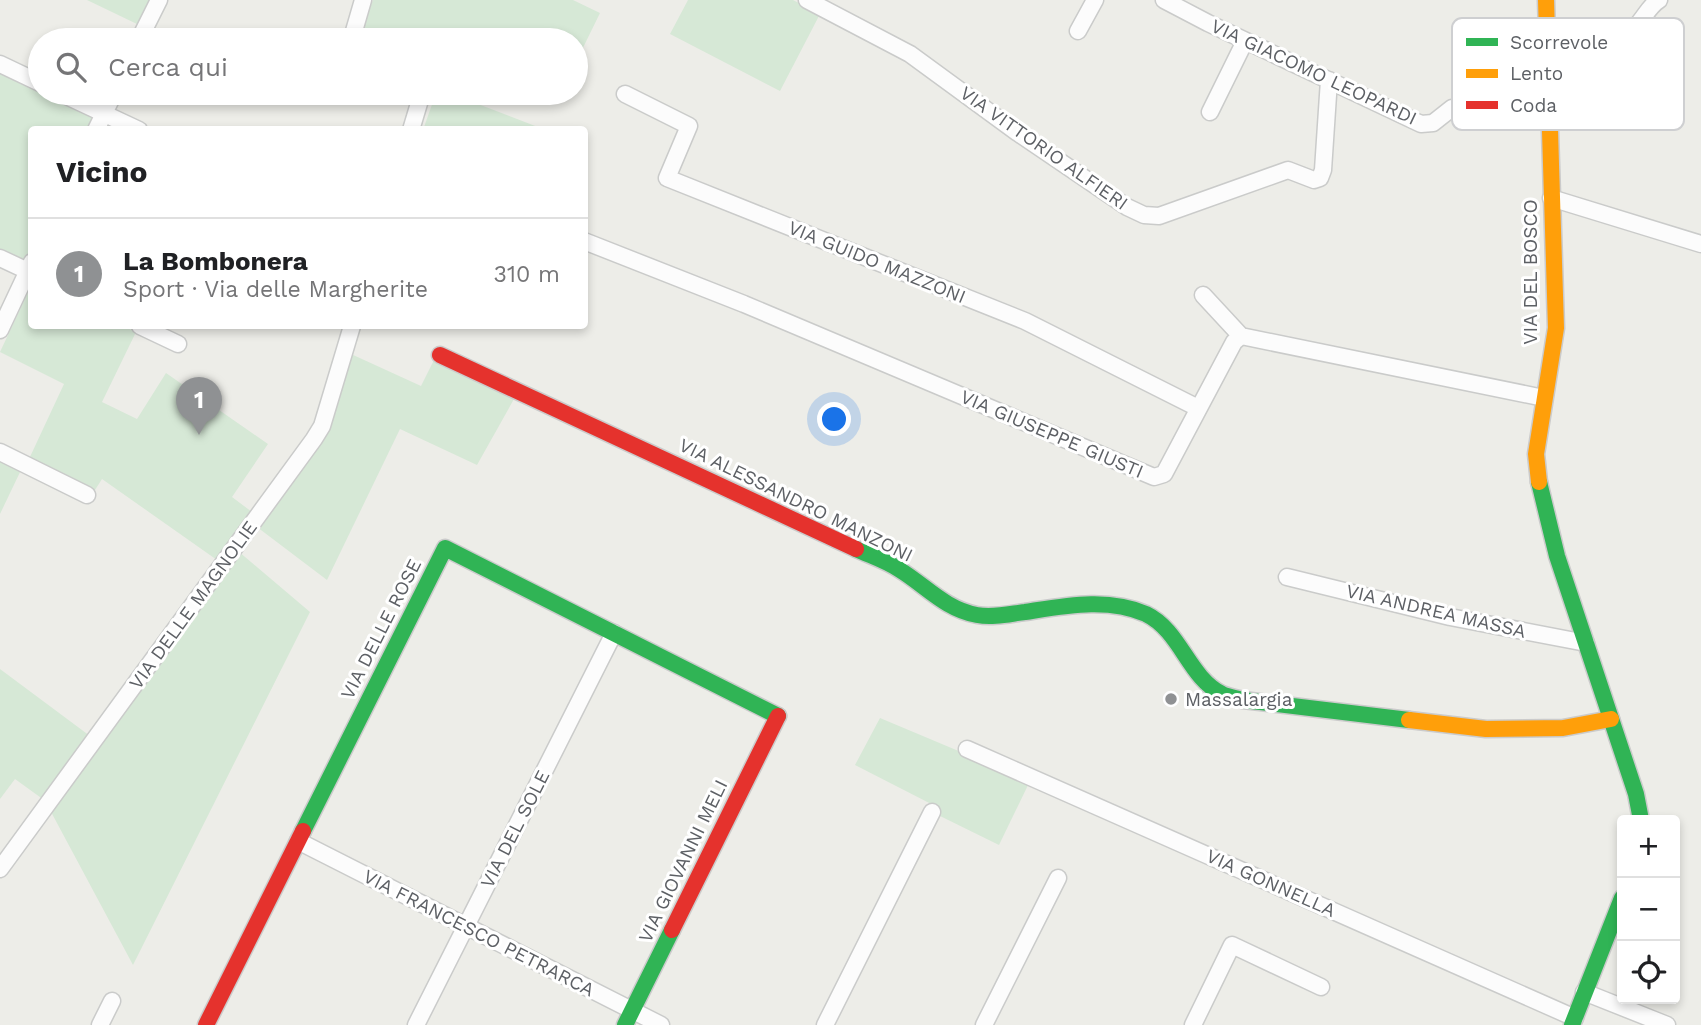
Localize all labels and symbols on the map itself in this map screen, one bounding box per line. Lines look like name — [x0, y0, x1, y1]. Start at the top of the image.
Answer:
street label: VIA GIACOMO LEOPARDI — [1207, 14, 1421, 130]
legend — [1452, 18, 1684, 130]
text: Scorrevole — [1510, 31, 1608, 54]
text: Lento — [1510, 62, 1563, 85]
street label: VIA VITTORIO ALFIERI — [956, 81, 1132, 215]
text: Coda — [1510, 94, 1557, 117]
street label: VIA DEL BOSCO — [1519, 199, 1542, 345]
street label: VIA GUIDO MAZZONI — [785, 216, 969, 308]
pin: 1 — [176, 377, 222, 435]
street label: VIA GIUSEPPE GIUSTI — [957, 385, 1147, 483]
your location — [817, 402, 851, 436]
street label: VIA ALESSANDRO MANZONI — [675, 433, 917, 567]
street label: VIA DELLE MAGNOLIE — [124, 516, 262, 694]
street label: VIA DELLE ROSE — [336, 555, 426, 703]
street label: VIA ANDREA MASSA — [1344, 579, 1529, 643]
place label: Massalargia — [1185, 688, 1293, 711]
marker: Massalargia — [1163, 691, 1179, 707]
street label: VIA DEL SOLE — [475, 766, 555, 892]
street label: VIA GIOVANNI MELI — [634, 776, 732, 946]
street label: VIA GONNELLA — [1203, 844, 1340, 922]
street label: VIA FRANCESCO PETRARCA — [360, 865, 599, 1002]

